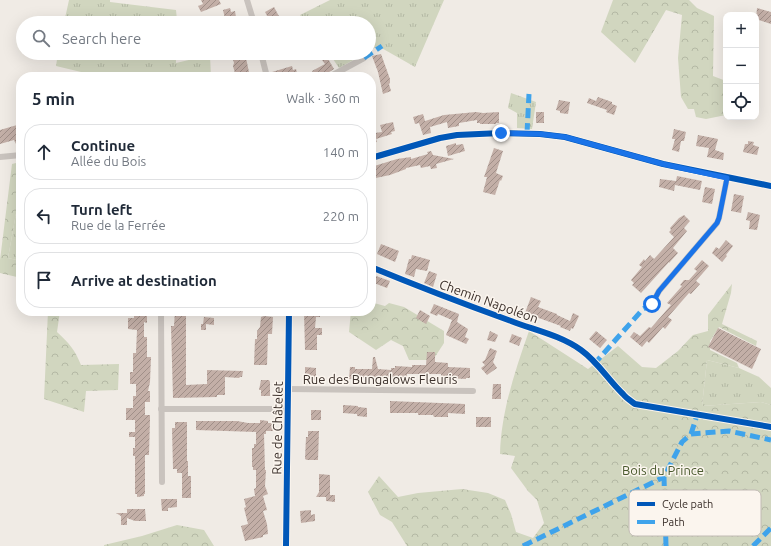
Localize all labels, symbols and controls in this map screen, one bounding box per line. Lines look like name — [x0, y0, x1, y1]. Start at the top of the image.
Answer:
map controls — [723, 12, 759, 120]
button: + — [723, 12, 759, 48]
search box — [16, 16, 376, 60]
icon: search — [30, 27, 52, 49]
text: Search here — [62, 30, 141, 47]
button: − — [723, 48, 759, 84]
button: locate — [723, 84, 759, 120]
text: 5 min — [32, 89, 75, 108]
text: Walk · 360 m — [286, 91, 360, 105]
route end — [492, 124, 510, 142]
text: Continue — [71, 137, 135, 154]
icon: ahead — [33, 141, 55, 163]
text: 140 m — [323, 145, 359, 159]
text: Allée du Bois — [71, 154, 146, 168]
text: Turn left — [71, 201, 132, 218]
icon: left — [33, 205, 55, 227]
text: 220 m — [323, 209, 359, 223]
text: Rue de la Ferrée — [71, 218, 166, 232]
icon: arrive — [33, 269, 55, 291]
text: Arrive at destination — [71, 272, 217, 289]
street label: Chemin Napoléon — [438, 277, 540, 325]
route start — [643, 295, 661, 313]
street label: Rue des Bungalows Fleuris — [303, 372, 458, 386]
street label: Rue de Châtelet — [269, 381, 285, 475]
park label: Bois du Prince — [622, 463, 704, 477]
legend — [629, 490, 761, 536]
text: Cycle path — [662, 498, 713, 510]
text: Path — [662, 516, 685, 528]

